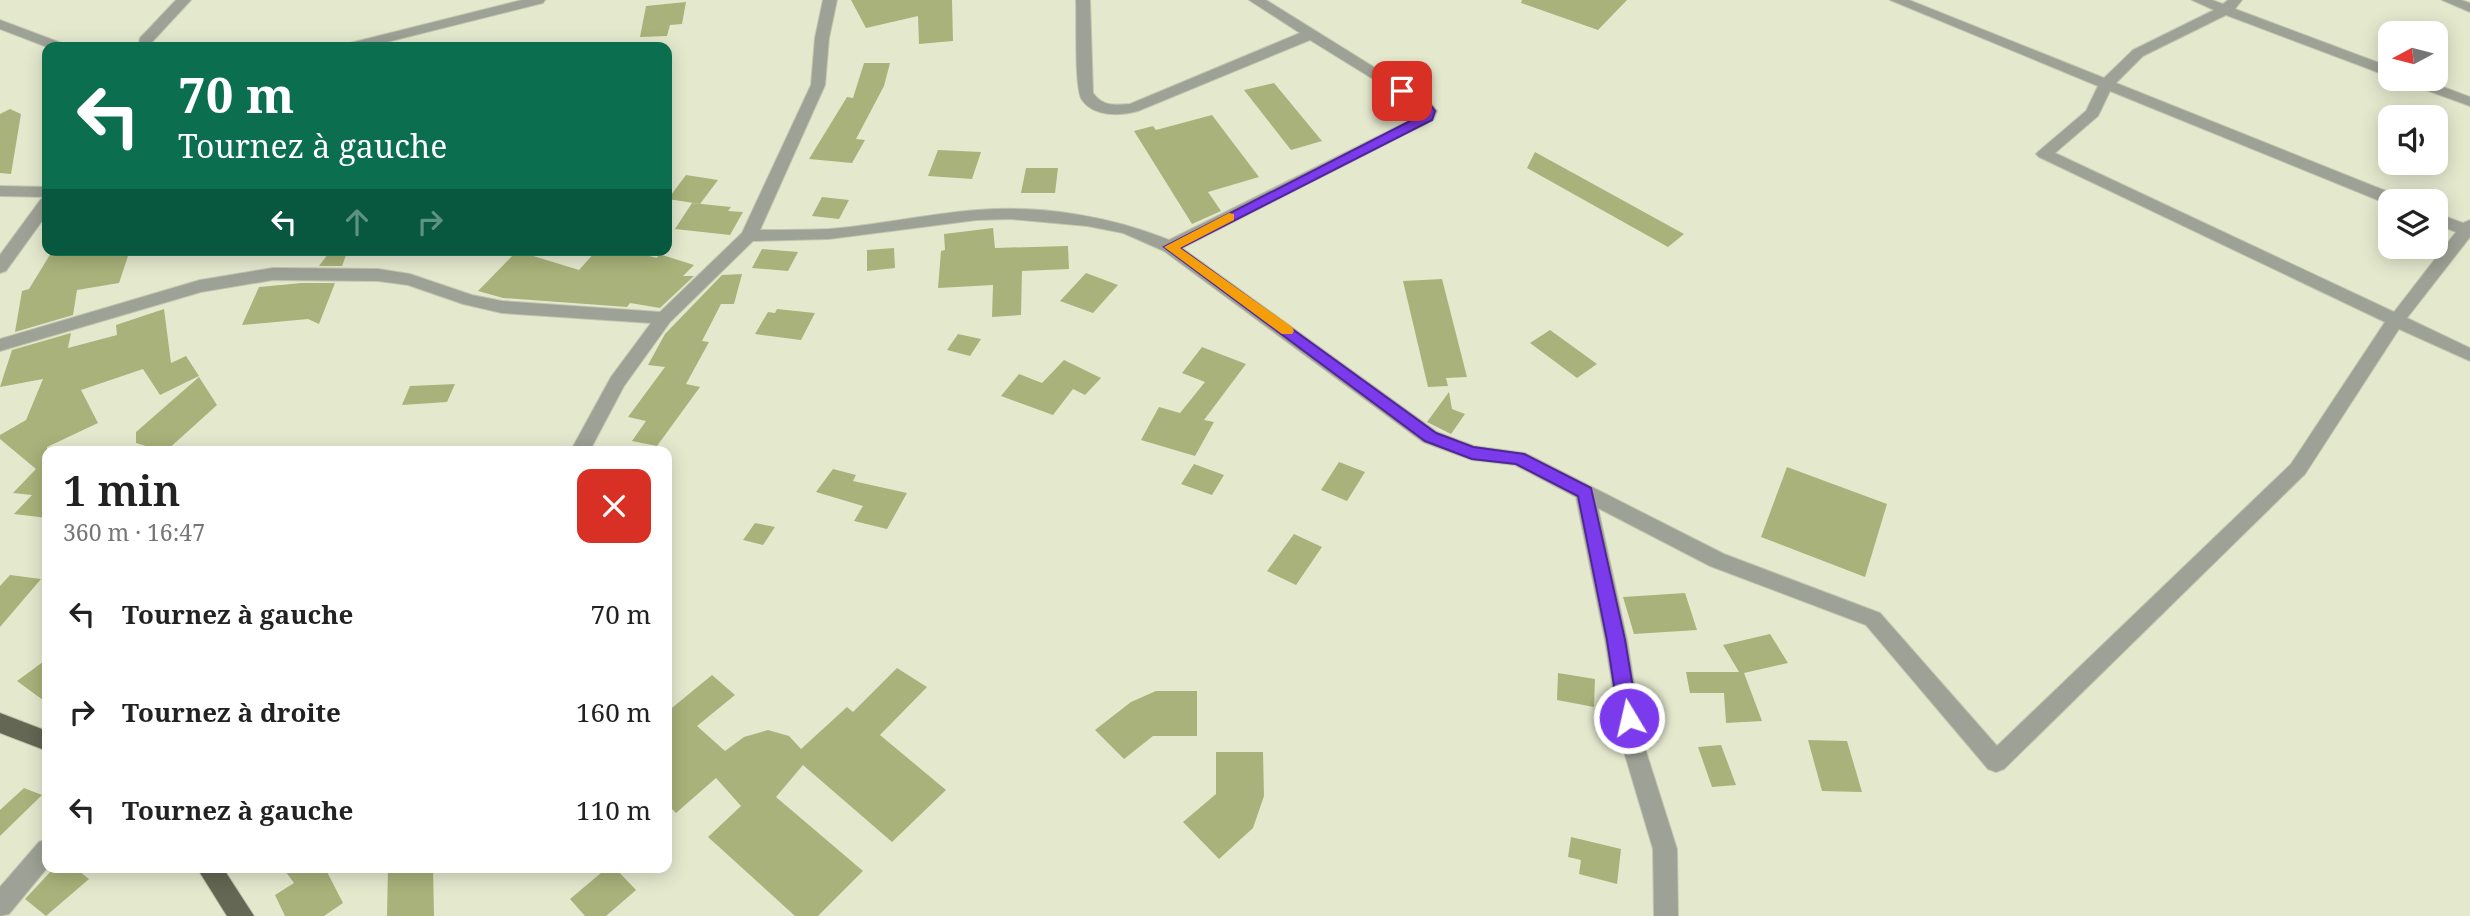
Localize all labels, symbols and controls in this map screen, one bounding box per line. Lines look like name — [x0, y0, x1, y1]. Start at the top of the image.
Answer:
north arrow — [2378, 21, 2448, 91]
map controls — [2378, 21, 2448, 259]
text: 70 m — [178, 61, 294, 127]
pin — [1372, 61, 1432, 121]
icon: left — [63, 70, 154, 161]
icon: arrive — [1383, 72, 1421, 110]
button: sound — [2378, 105, 2448, 175]
text: Tournez à gauche — [178, 124, 447, 167]
button: layers — [2378, 189, 2448, 259]
icon: left — [265, 203, 303, 241]
icon: ahead — [338, 203, 376, 241]
icon: right — [411, 203, 449, 241]
text: 1 min — [63, 461, 180, 518]
button: close — [577, 469, 651, 543]
text: 360 m · 16:47 — [63, 516, 205, 548]
icon: left — [63, 595, 101, 633]
text: Tournez à gauche — [122, 596, 353, 632]
text: 70 m — [591, 596, 651, 632]
position arrow — [1592, 681, 1666, 755]
icon: right — [63, 693, 101, 731]
text: Tournez à droite — [122, 694, 341, 730]
text: 160 m — [576, 694, 651, 730]
icon: left — [63, 791, 101, 829]
text: Tournez à gauche — [122, 792, 353, 828]
text: 110 m — [576, 792, 651, 828]

